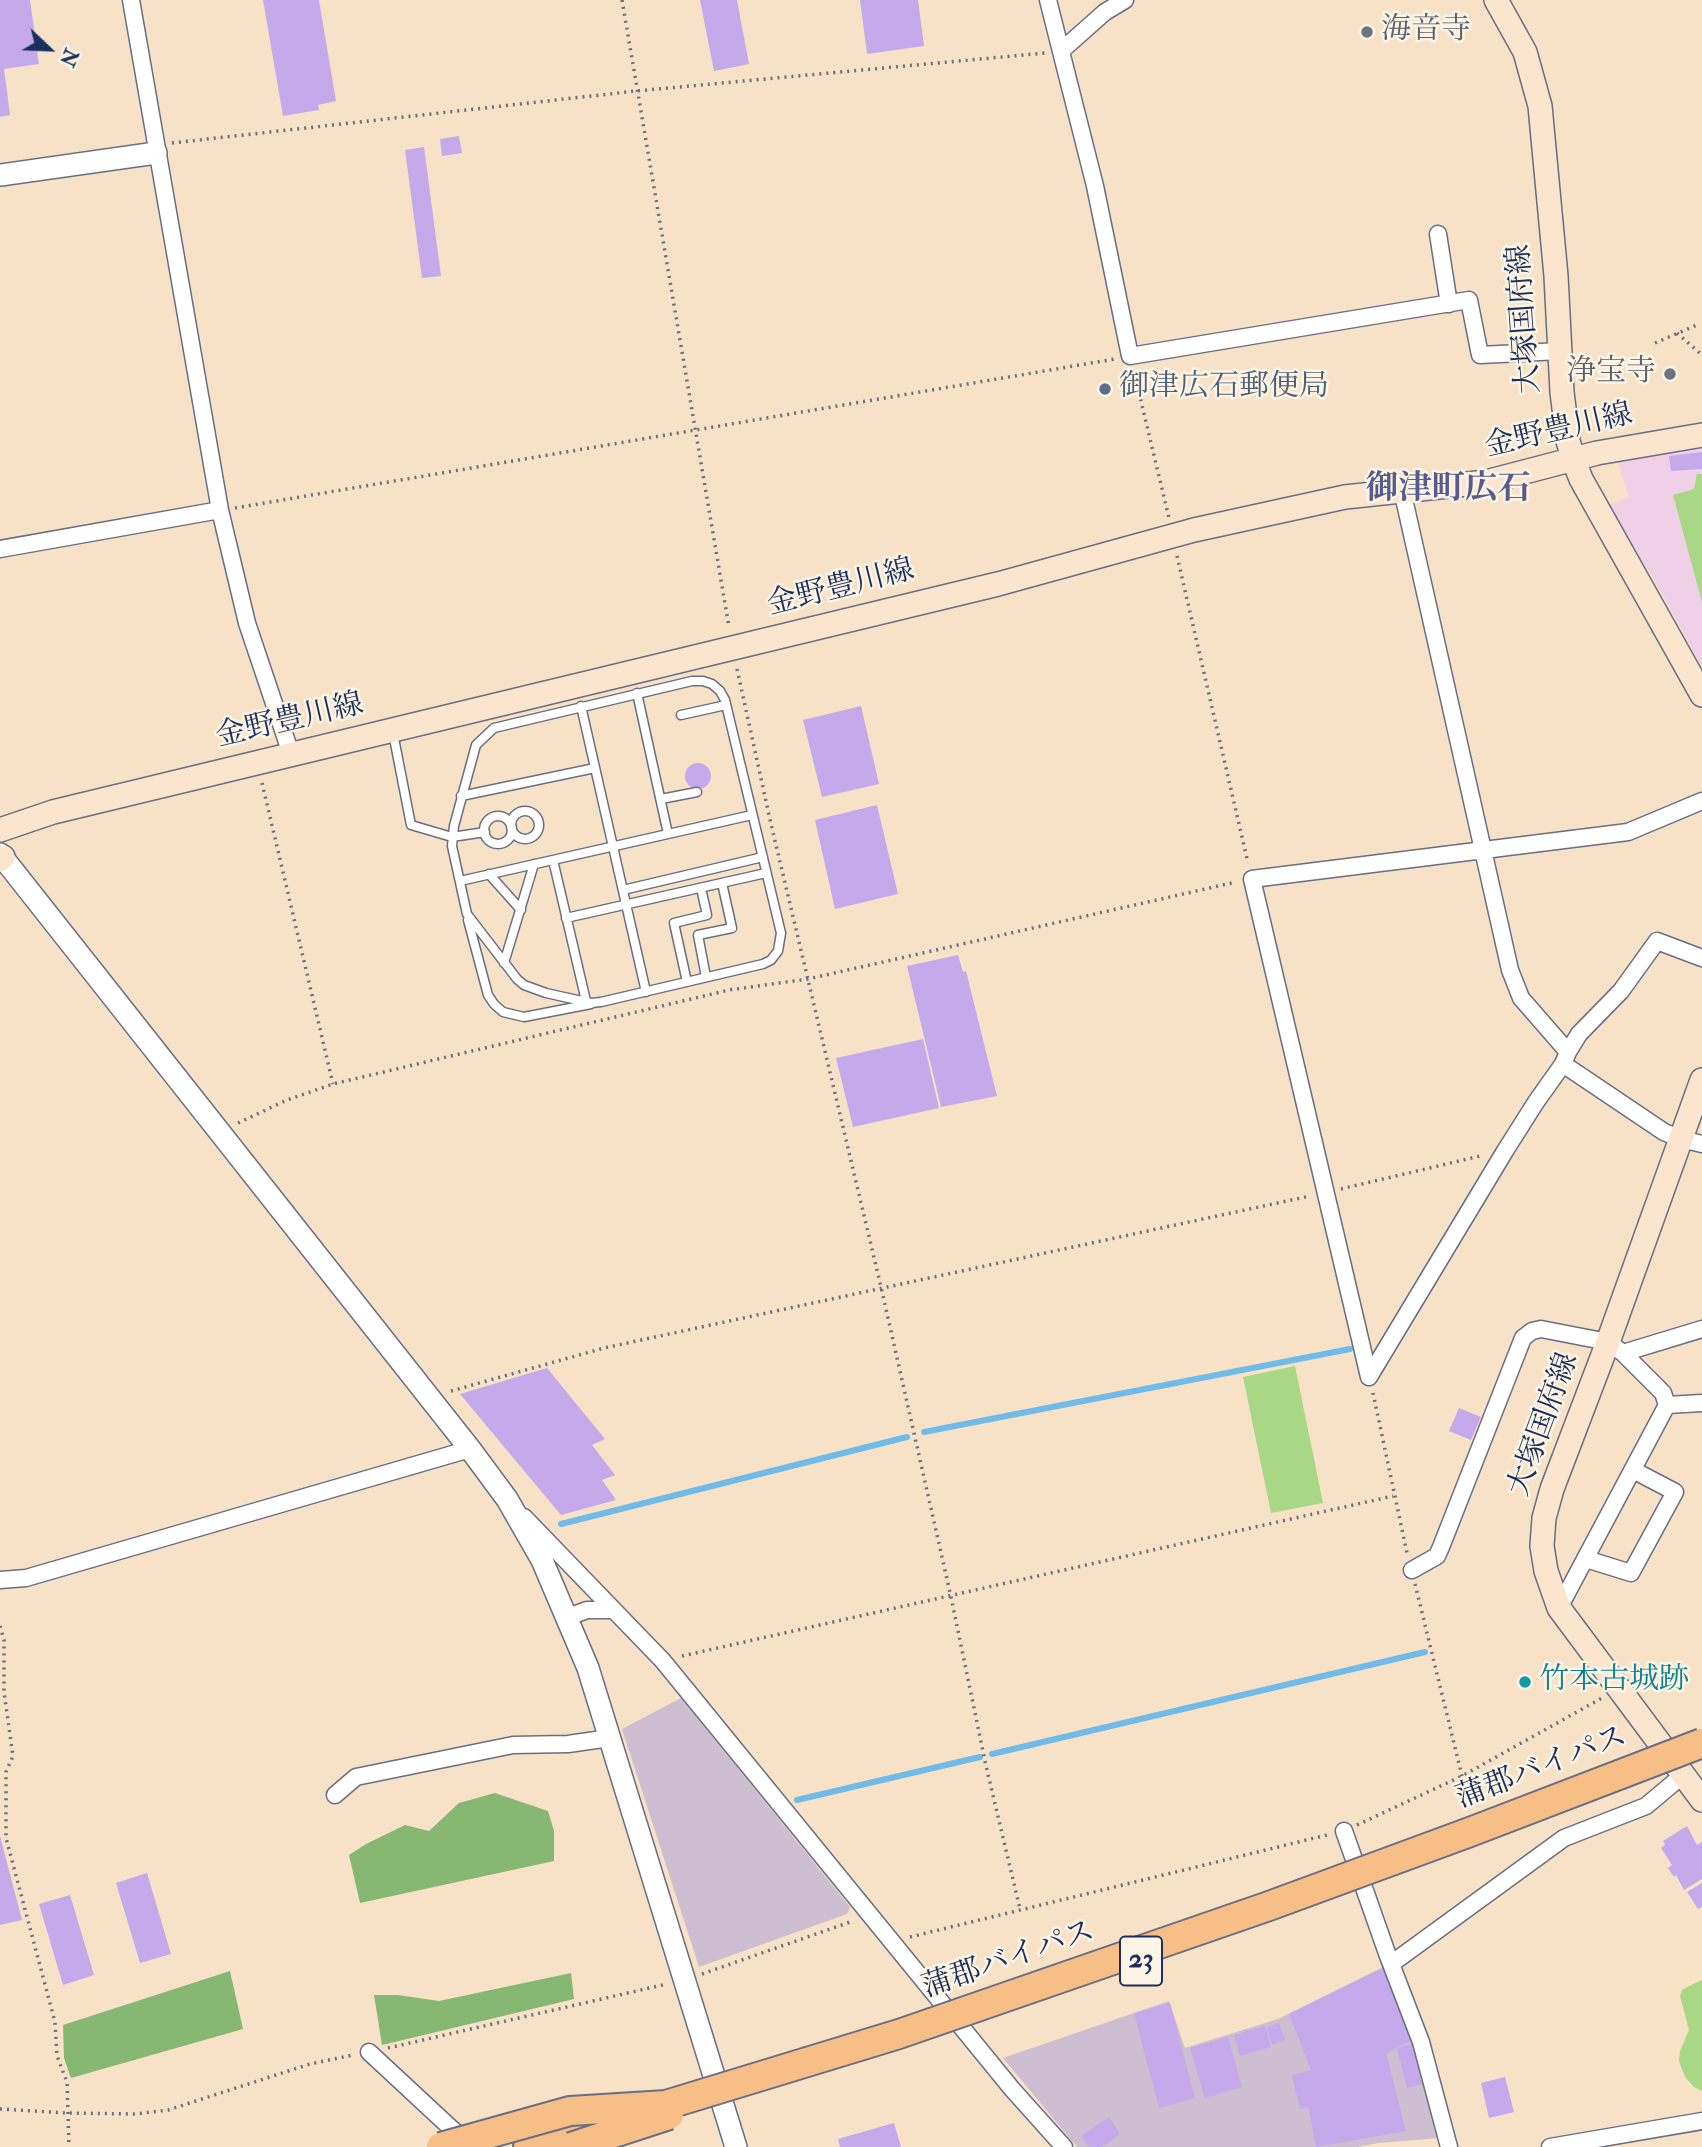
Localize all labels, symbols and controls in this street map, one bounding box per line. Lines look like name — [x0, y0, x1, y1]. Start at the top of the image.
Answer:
north arrow — [14, 14, 84, 84]
place label: 海音寺 — [1381, 14, 1471, 50]
marker: 海音寺 — [1359, 24, 1375, 40]
text: N — [54, 45, 83, 70]
street label: 大塚国府線 — [1503, 243, 1549, 395]
place label: 浄宝寺 — [1566, 356, 1656, 392]
marker: 浄宝寺 — [1662, 366, 1678, 382]
place label: 御津広石郵便局 — [1119, 371, 1329, 407]
marker: 御津広石郵便局 — [1097, 381, 1113, 397]
street label: 金野豊川線 — [1482, 398, 1636, 466]
district label: 御津町広石 — [1366, 471, 1530, 511]
street label: 金野豊川線 — [764, 553, 918, 625]
street label: 金野豊川線 — [213, 688, 367, 756]
street label: 大塚国府線 — [1502, 1348, 1588, 1502]
place label: 竹本古城跡 — [1539, 1664, 1689, 1700]
marker: 竹本古城跡 — [1517, 1674, 1533, 1690]
street label: 蒲郡バイパス — [1452, 1720, 1632, 1818]
street label: 蒲郡バイパス — [918, 1915, 1100, 2007]
road number: 23 — [1120, 1937, 1162, 1986]

